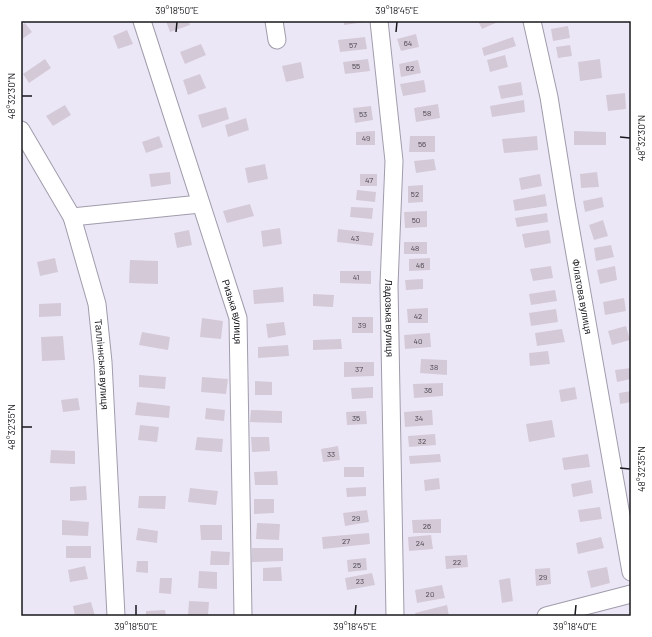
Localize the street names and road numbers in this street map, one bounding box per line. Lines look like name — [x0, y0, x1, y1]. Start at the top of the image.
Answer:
street label: Філатова вулиця — [570, 258, 595, 335]
street label: Ризька вулиця — [220, 278, 244, 344]
street label: Ладозька вулиця — [383, 279, 396, 357]
street label: Талліннська вулиця — [93, 318, 111, 410]

